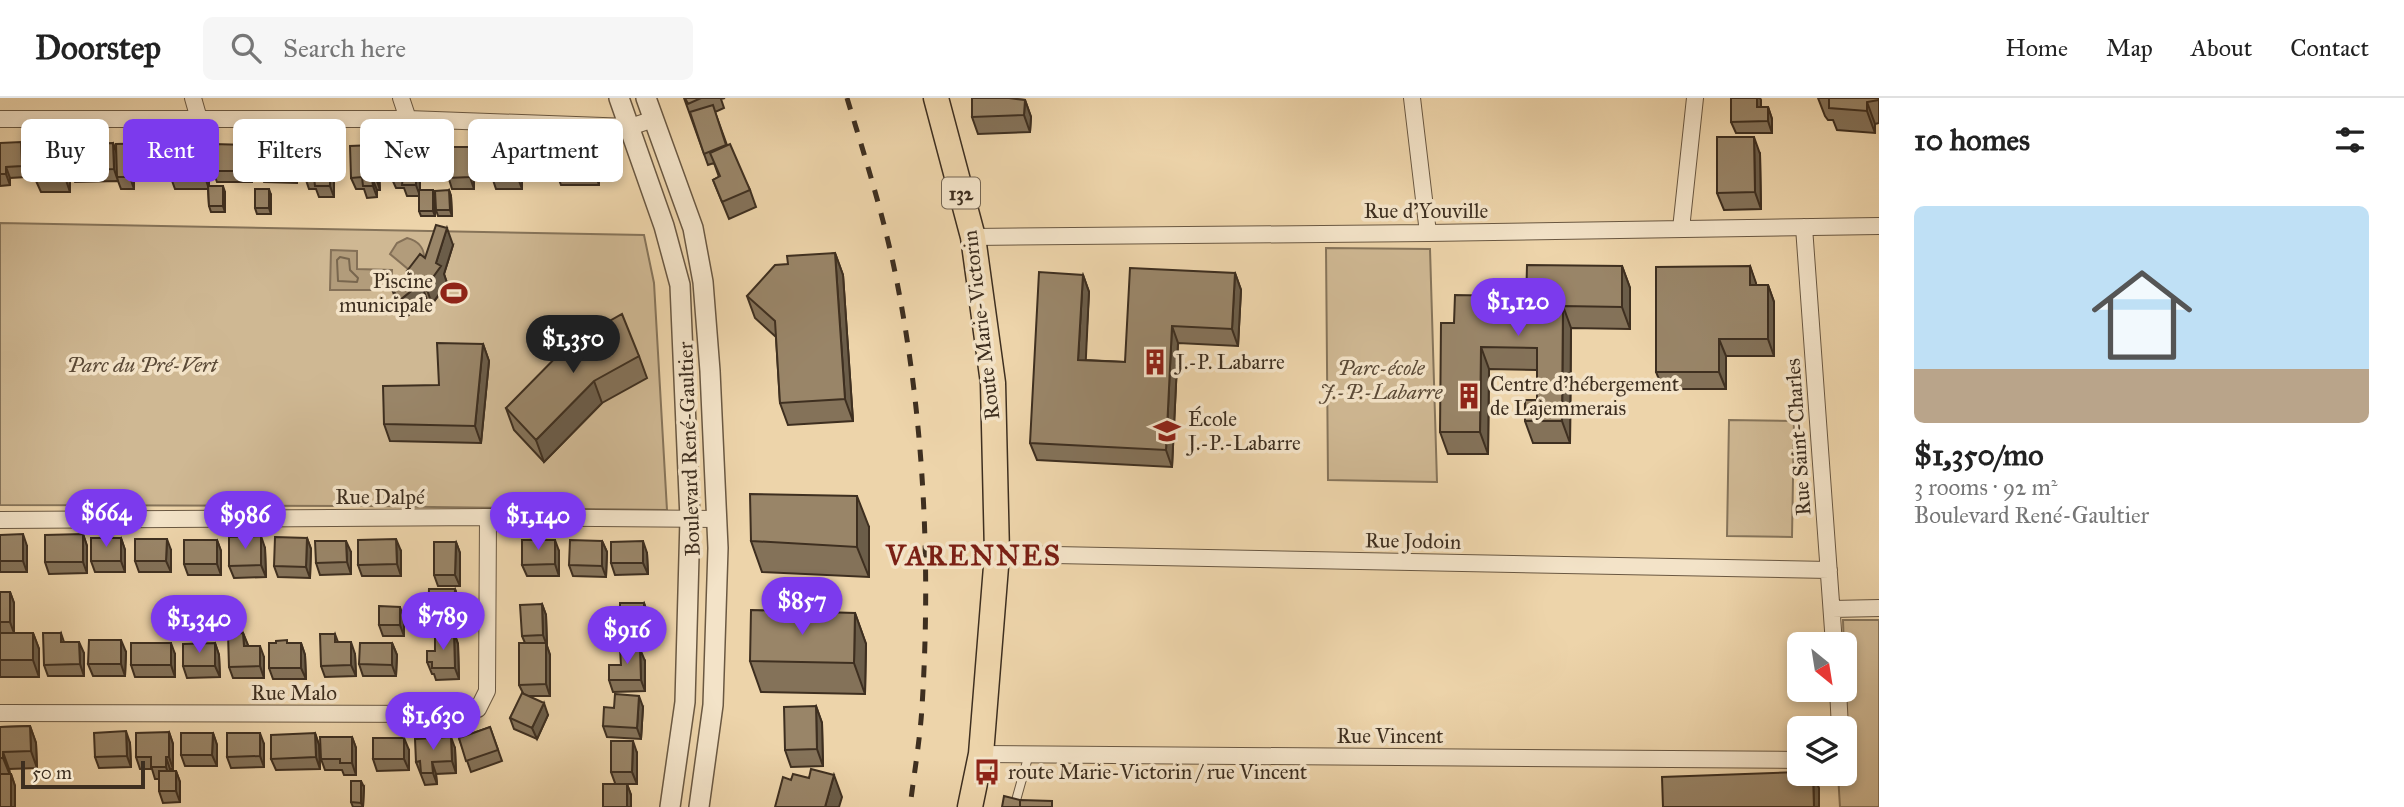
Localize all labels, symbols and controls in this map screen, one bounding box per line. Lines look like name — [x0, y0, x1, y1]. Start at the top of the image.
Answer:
search box — [203, 17, 693, 80]
text: Doorstep — [35, 28, 161, 68]
icon: search — [227, 29, 265, 67]
text: Search here — [283, 32, 406, 64]
text: Home — [2005, 33, 2068, 63]
text: Map — [2106, 33, 2153, 63]
text: About — [2191, 33, 2252, 63]
text: Contact — [2290, 33, 2369, 63]
chip: Buy — [21, 119, 109, 182]
chip: Rent — [123, 119, 219, 182]
chip: Filters — [233, 119, 346, 182]
chip: New — [360, 119, 454, 182]
chip: Apartment — [468, 119, 623, 182]
icon: filters — [2331, 121, 2369, 159]
text: 10 homes — [1914, 122, 2030, 158]
road number: 132 — [942, 178, 980, 208]
street label: Rue d'Youville — [1364, 198, 1489, 224]
street label: Route Marie-Victorin — [956, 229, 1006, 421]
icon: home — [2079, 252, 2205, 378]
place label: Piscine municipale — [339, 268, 433, 318]
sports icon: Piscine municipale — [439, 278, 469, 308]
pin: $1,120 — [1461, 278, 1575, 338]
text: $1,120 — [1487, 287, 1549, 315]
pin: $1,350 — [516, 316, 630, 375]
text: $1,350 — [542, 324, 604, 352]
street label: Boulevard René-Gaultier — [672, 341, 706, 557]
building icon: J.-P. Labarre — [1140, 347, 1170, 377]
place label: J.-P. Labarre — [1174, 349, 1285, 375]
park label: Parc du Pré-Vert — [67, 352, 219, 378]
park label: Parc-école J.-P.-Labarre — [1319, 355, 1443, 405]
street label: Rue Saint-Charles — [1780, 357, 1816, 517]
place label: Centre d'hébergement de Lajemmerais — [1490, 371, 1680, 421]
building icon: Centre d'hébergement de Lajemmerais — [1454, 381, 1484, 411]
place label: École J.-P.-Labarre — [1186, 405, 1301, 456]
school or university icon: École J.-P.-Labarre — [1152, 416, 1182, 446]
text: $1,350/mo — [1914, 437, 2044, 473]
text: 3 rooms · 92 m² — [1914, 473, 2057, 501]
street label: Rue Dalpé — [335, 484, 425, 510]
pin: $664 — [65, 490, 147, 549]
pin: $986 — [204, 491, 286, 551]
pin: $1,140 — [481, 492, 595, 552]
text: $664 — [81, 498, 131, 526]
text: $986 — [220, 500, 270, 528]
text: $1,140 — [506, 501, 570, 529]
text: Boulevard René-Gaultier — [1914, 501, 2149, 529]
street label: Rue Jodoin — [1365, 527, 1461, 555]
district label: VARENNES — [885, 538, 1062, 573]
pin: $857 — [761, 578, 843, 637]
text: $857 — [778, 586, 827, 614]
pin: $789 — [402, 592, 484, 652]
pin: $1,340 — [142, 596, 256, 655]
text: $789 — [418, 601, 468, 629]
text: $1,340 — [167, 604, 231, 632]
pin: $916 — [586, 606, 668, 666]
text: $916 — [604, 615, 650, 643]
north arrow — [1787, 632, 1857, 702]
map controls — [1787, 632, 1857, 786]
street label: Rue Malo — [251, 680, 337, 706]
pin: $1,630 — [376, 692, 490, 752]
text: $1,630 — [401, 701, 465, 729]
button: layers — [1787, 716, 1857, 786]
street label: Rue Vincent — [1336, 723, 1444, 749]
bus stop icon: route Marie-Victorin / rue Vincent — [972, 757, 1002, 787]
scale bar — [21, 758, 145, 790]
place label: route Marie-Victorin / rue Vincent — [1008, 759, 1308, 785]
text: 50 m — [32, 761, 72, 784]

